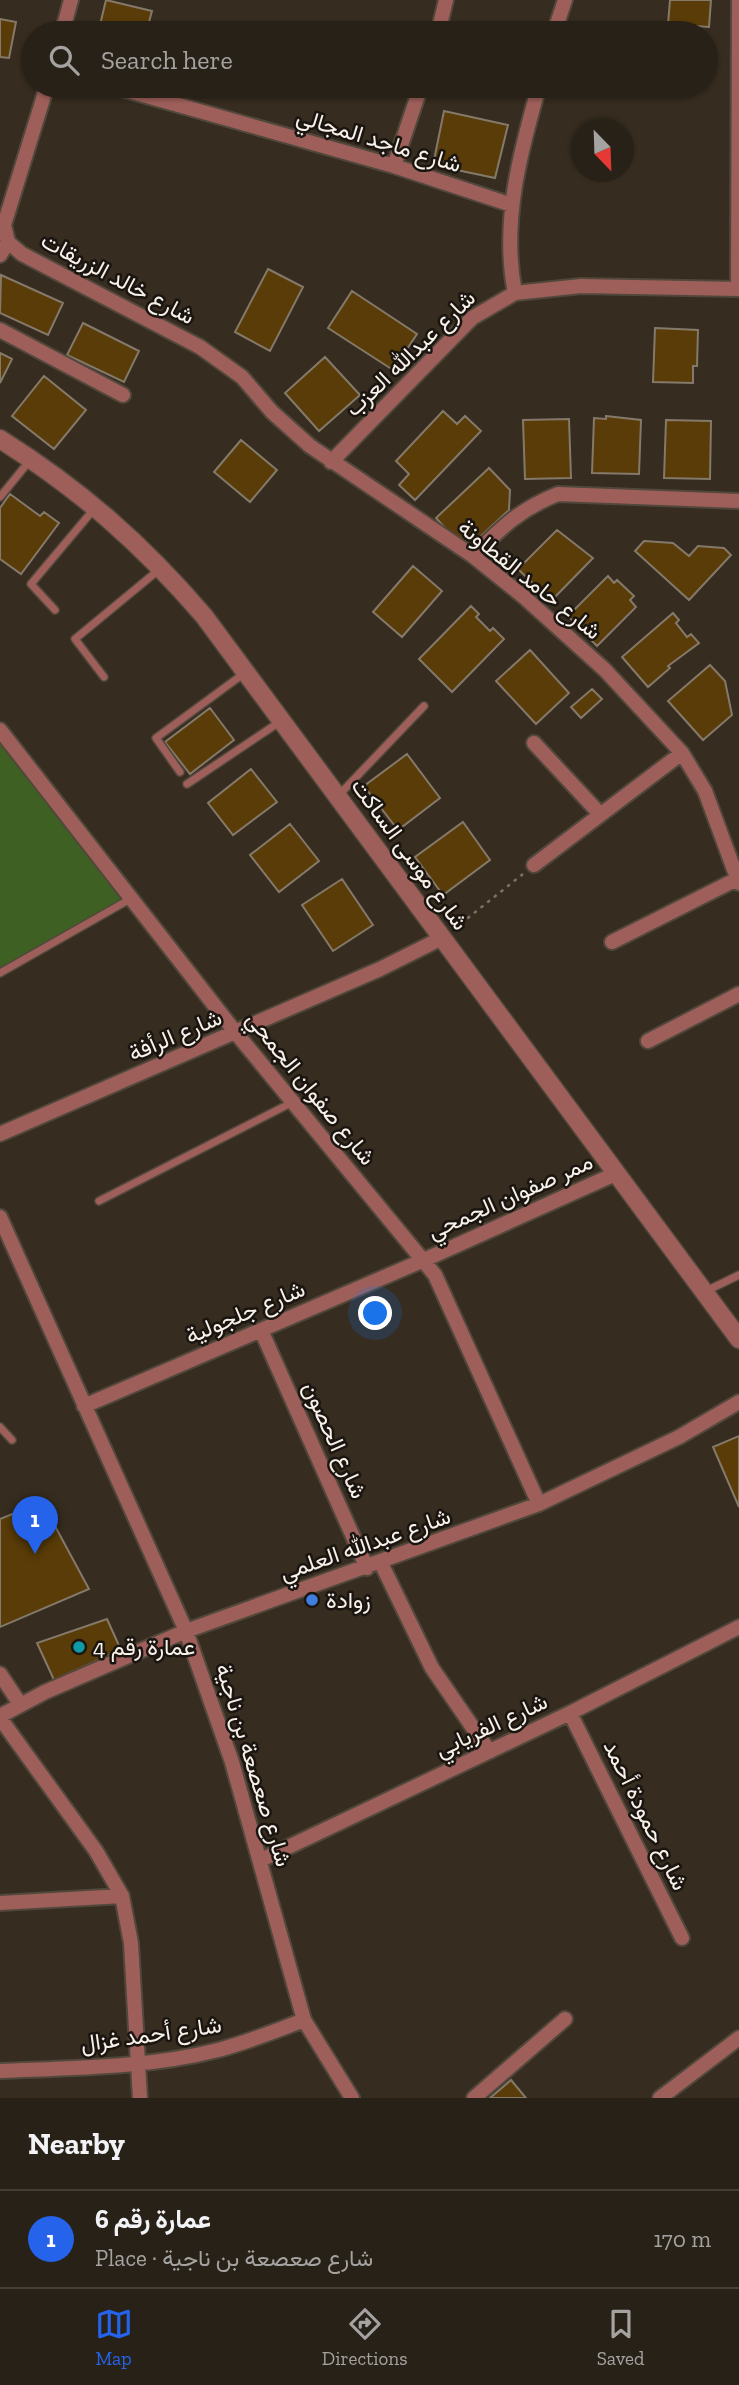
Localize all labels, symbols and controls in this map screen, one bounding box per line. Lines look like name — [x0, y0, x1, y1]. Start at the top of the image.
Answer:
search box — [21, 21, 718, 98]
icon: search — [45, 41, 83, 79]
text: Search here — [101, 44, 233, 76]
street label: شارع ماجد المجالي — [292, 102, 465, 183]
north arrow — [571, 119, 634, 182]
street label: شارع خالد الزريقات — [35, 226, 200, 332]
street label: شارع عبدالله العزب — [339, 284, 482, 424]
street label: شارع حامد القطاونة — [451, 513, 607, 647]
street label: شارع موسى الساكت — [344, 772, 475, 937]
street label: شارع الرأفة — [124, 1003, 227, 1069]
street label: شارع صفوان الجمحي — [236, 1005, 382, 1174]
street label: ممر صفوان الجمحي — [423, 1147, 599, 1250]
street label: شارع جلجولية — [181, 1274, 310, 1352]
your location — [358, 1296, 392, 1330]
street label: شارع الحصون — [295, 1377, 373, 1503]
pin: 1 — [12, 1496, 58, 1554]
street label: شارع عبدالله العلمي — [276, 1502, 456, 1591]
place label: زوادة — [326, 1586, 371, 1615]
marker: زوادة — [304, 1592, 320, 1608]
place label: عمارة رقم 4 — [93, 1633, 195, 1662]
marker: عمارة رقم 4 — [71, 1639, 87, 1655]
street label: شارع صعصعة بن ناجية — [208, 1660, 298, 1870]
street label: شارع الفريابي — [430, 1687, 554, 1768]
street label: شارع حمودة أحمد — [596, 1735, 694, 1895]
street label: شارع أحمد غزال — [79, 2010, 224, 2060]
text: Nearby — [28, 2126, 125, 2162]
text: عمارة رقم 6 — [95, 2203, 211, 2235]
text: 1 — [46, 2225, 56, 2253]
text: 170 m — [653, 2225, 711, 2253]
text: Place · شارع صعصعة بن ناجية — [95, 2244, 373, 2272]
tab: Map — [95, 2305, 133, 2370]
tab: Directions — [322, 2305, 408, 2370]
tab: Saved — [597, 2305, 644, 2370]

